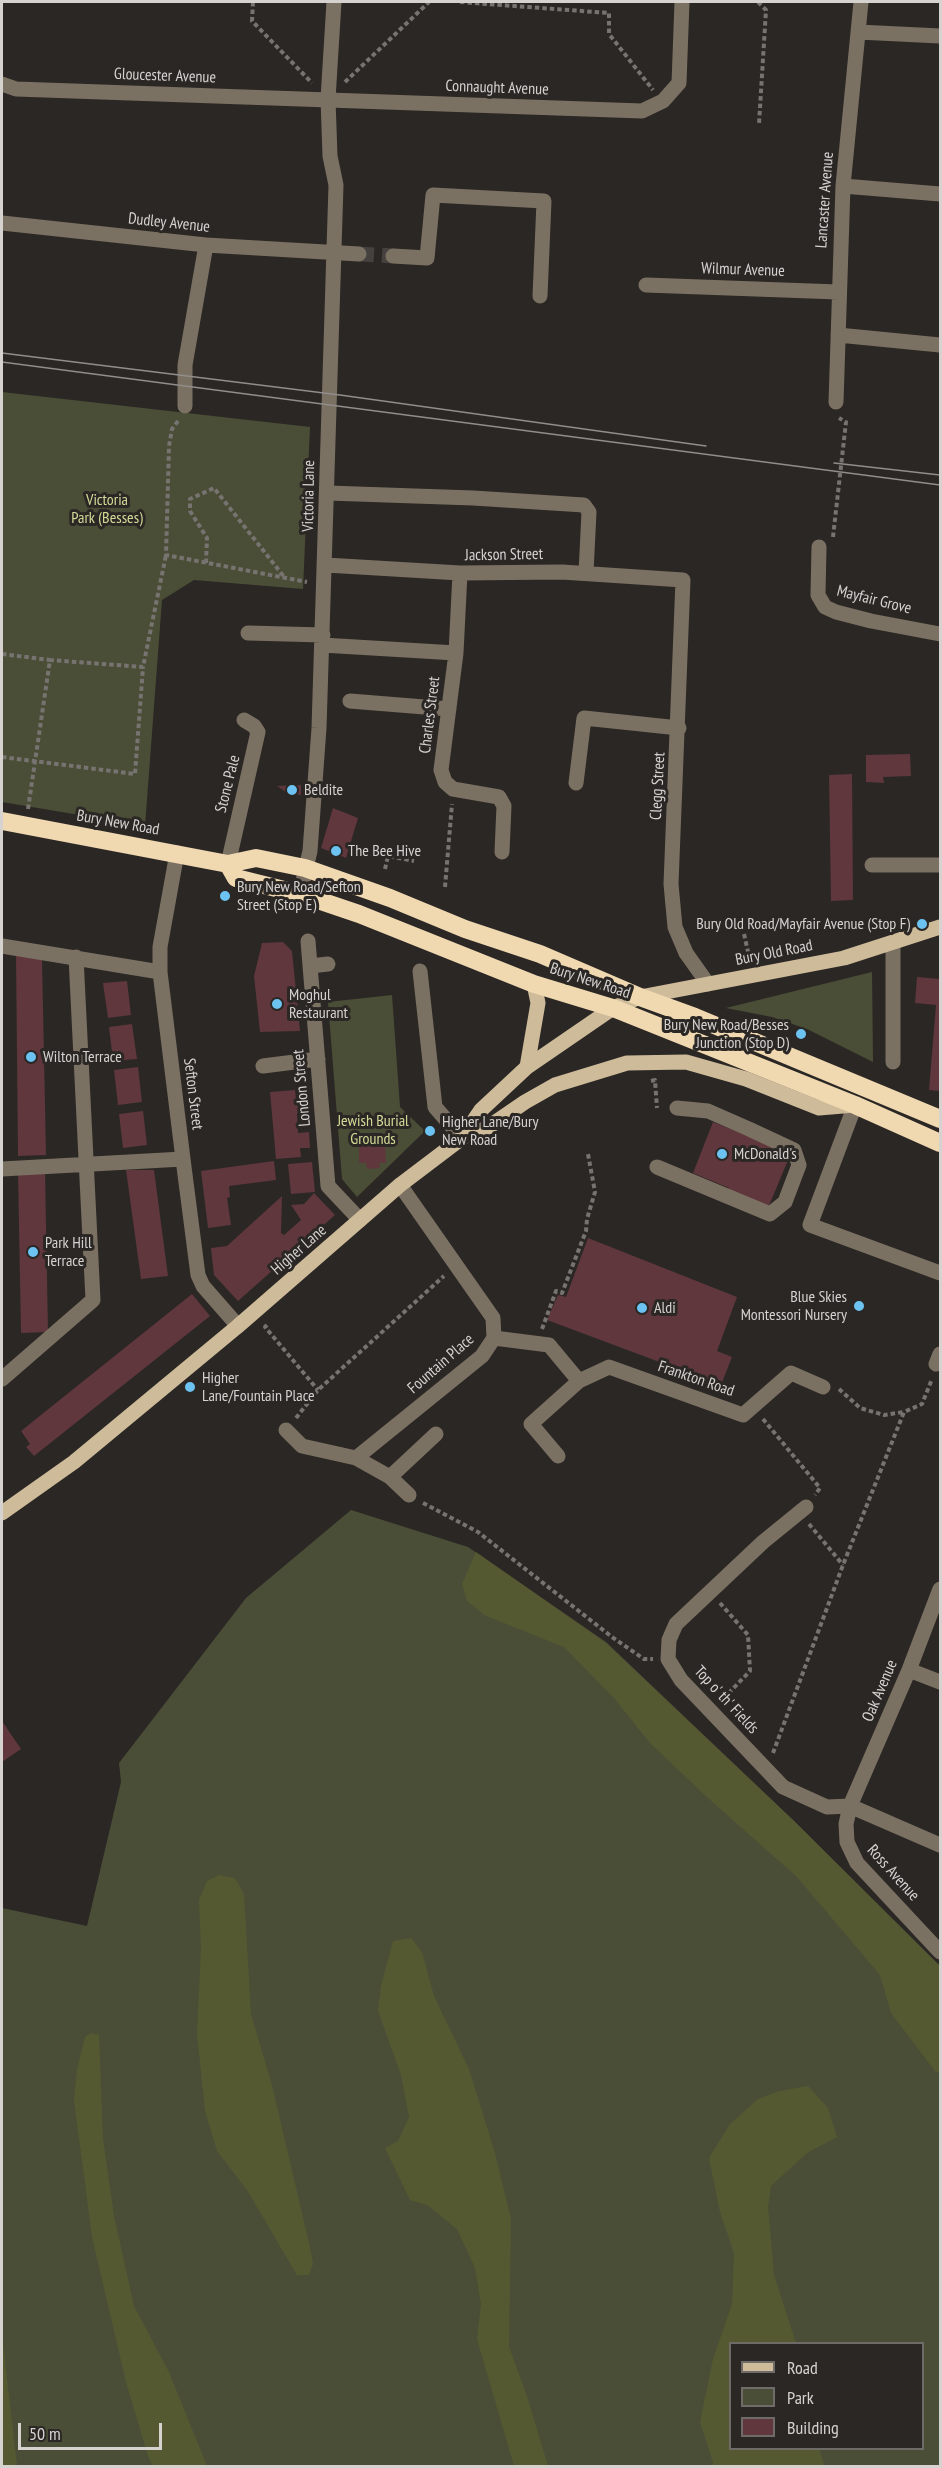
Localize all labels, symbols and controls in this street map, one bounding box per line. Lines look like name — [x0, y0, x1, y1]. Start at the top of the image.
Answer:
street label: Gloucester Avenue — [114, 65, 216, 87]
street label: Connaught Avenue — [445, 77, 549, 99]
street label: Lancaster Avenue — [812, 151, 838, 249]
street label: Dudley Avenue — [127, 209, 211, 237]
street label: Wilmur Avenue — [701, 259, 785, 281]
street label: Victoria Lane — [299, 460, 319, 532]
park label: Victoria Park (Besses) — [71, 490, 143, 528]
street label: Jackson Street — [465, 545, 543, 565]
street label: Mayfair Grove — [835, 581, 913, 619]
street label: Charles Street — [416, 675, 444, 755]
street label: Clegg Street — [647, 752, 669, 820]
street label: Stone Pale — [212, 753, 244, 815]
place label: Beldite — [304, 780, 343, 800]
marker: Beldite — [285, 783, 299, 797]
street label: Bury New Road — [75, 806, 161, 840]
place label: The Bee Hive — [348, 841, 421, 861]
marker: The Bee Hive — [329, 844, 343, 858]
place label: Bury New Road/Sefton Street (Stop E) — [237, 877, 361, 915]
marker: Bury New Road/Sefton Street (Stop E) — [218, 889, 232, 903]
place label: Bury Old Road/Mayfair Avenue (Stop F) — [696, 914, 910, 934]
marker: Bury Old Road/Mayfair Avenue (Stop F) — [915, 917, 929, 931]
street label: Bury Old Road — [734, 936, 814, 970]
street label: Bury New Road — [547, 959, 633, 1003]
place label: Moghul Restaurant — [289, 985, 348, 1023]
marker: Moghul Restaurant — [270, 997, 284, 1011]
place label: Bury New Road/Besses Junction (Stop D) — [664, 1015, 789, 1053]
marker: Bury New Road/Besses Junction (Stop D) — [794, 1027, 808, 1041]
place label: Wilton Terrace — [43, 1047, 122, 1067]
street label: London Street — [289, 1049, 315, 1127]
marker: Wilton Terrace — [24, 1050, 38, 1064]
street label: Sefton Street — [179, 1057, 207, 1131]
park label: Jewish Burial Grounds — [337, 1111, 409, 1149]
place label: Higher Lane/Bury New Road — [442, 1112, 538, 1150]
marker: Higher Lane/Bury New Road — [423, 1124, 437, 1138]
place label: McDonald's — [734, 1144, 797, 1164]
marker: McDonald's — [715, 1147, 729, 1161]
street label: Higher Lane — [267, 1221, 331, 1279]
place label: Park Hill Terrace — [45, 1233, 92, 1271]
marker: Park Hill Terrace — [26, 1245, 40, 1259]
place label: Blue Skies Montessori Nursery — [741, 1287, 847, 1325]
place label: Aldi — [654, 1298, 676, 1318]
marker: Blue Skies Montessori Nursery — [852, 1299, 866, 1313]
marker: Aldi — [635, 1301, 649, 1315]
street label: Fountain Place — [404, 1330, 478, 1398]
street label: Frankton Road — [655, 1357, 737, 1401]
place label: Higher Lane/Fountain Place — [202, 1368, 315, 1406]
marker: Higher Lane/Fountain Place — [183, 1380, 197, 1394]
street label: Oak Avenue — [858, 1657, 902, 1725]
street label: Top o' th' Fields — [690, 1662, 762, 1738]
street label: Ross Avenue — [863, 1841, 923, 1905]
legend — [729, 2342, 924, 2450]
text: Road — [787, 2356, 818, 2379]
text: Park — [787, 2386, 814, 2409]
scale bar — [21, 2411, 165, 2449]
text: Building — [787, 2416, 839, 2439]
text: 50 m — [29, 2422, 61, 2445]

